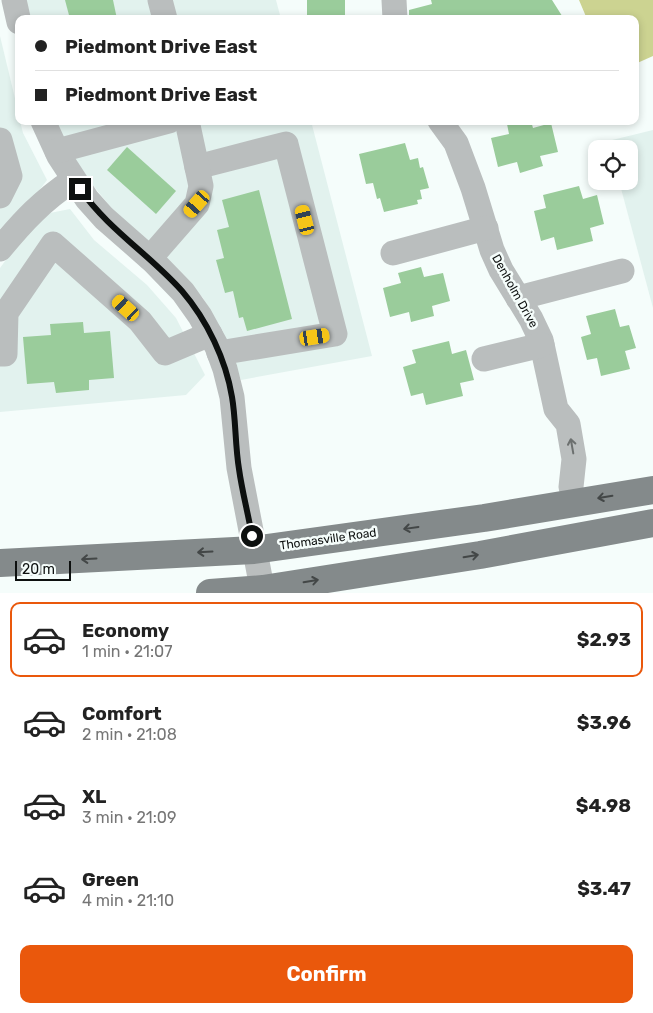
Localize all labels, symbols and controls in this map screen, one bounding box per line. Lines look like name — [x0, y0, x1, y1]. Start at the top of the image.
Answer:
text: Piedmont Drive East — [65, 35, 257, 58]
text: Piedmont Drive East — [65, 83, 257, 106]
map controls — [588, 140, 638, 190]
button: locate — [588, 140, 638, 190]
route end — [69, 178, 91, 200]
car — [181, 188, 212, 220]
car — [294, 204, 315, 236]
street label: Denholm Drive — [489, 252, 541, 330]
car — [109, 292, 142, 324]
car — [299, 327, 330, 347]
one-way arrow — [566, 438, 576, 454]
one-way arrow — [597, 493, 613, 503]
one-way arrow — [404, 523, 420, 533]
route start — [241, 525, 263, 547]
street label: Thomasville Road — [279, 525, 377, 553]
one-way arrow — [197, 548, 213, 557]
one-way arrow — [463, 550, 479, 560]
one-way arrow — [82, 554, 98, 563]
scale bar — [15, 558, 71, 581]
text: 20 m — [22, 561, 55, 578]
one-way arrow — [303, 576, 319, 586]
icon: car — [22, 617, 67, 662]
text: Economy — [82, 619, 169, 642]
text: $2.93 — [577, 628, 631, 651]
text: 1 min · 21:07 — [82, 642, 172, 661]
icon: car — [22, 700, 67, 745]
text: Comfort — [82, 702, 162, 725]
text: $3.96 — [577, 711, 631, 734]
text: 2 min · 21:08 — [82, 725, 177, 744]
icon: car — [22, 783, 67, 828]
text: XL — [82, 785, 106, 808]
text: $4.98 — [576, 794, 631, 817]
text: 3 min · 21:09 — [82, 808, 176, 827]
icon: car — [22, 866, 67, 911]
text: Green — [82, 868, 139, 891]
text: $3.47 — [577, 877, 631, 900]
text: 4 min · 21:10 — [82, 891, 174, 910]
button: Confirm — [20, 945, 633, 1003]

